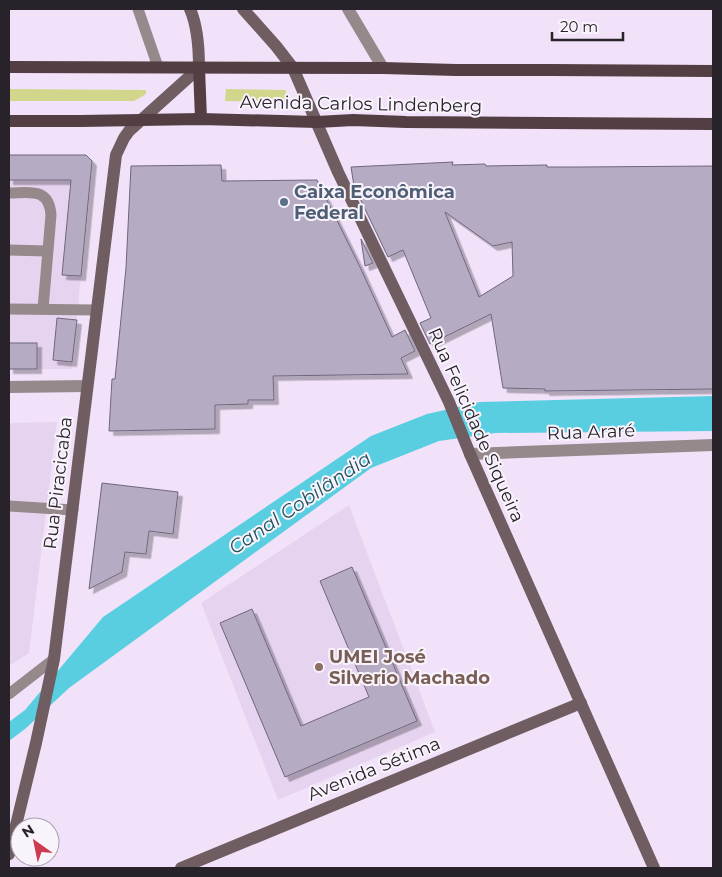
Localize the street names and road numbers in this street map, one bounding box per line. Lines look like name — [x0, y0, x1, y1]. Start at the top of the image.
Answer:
street label: Avenida Carlos Lindenberg — [240, 91, 482, 117]
street label: Rua Felicidade Siqueira — [423, 324, 529, 526]
street label: Rua Piracicaba — [39, 415, 77, 551]
street label: Rua Araré — [546, 419, 636, 445]
street label: Avenida Sétima — [304, 732, 444, 806]

